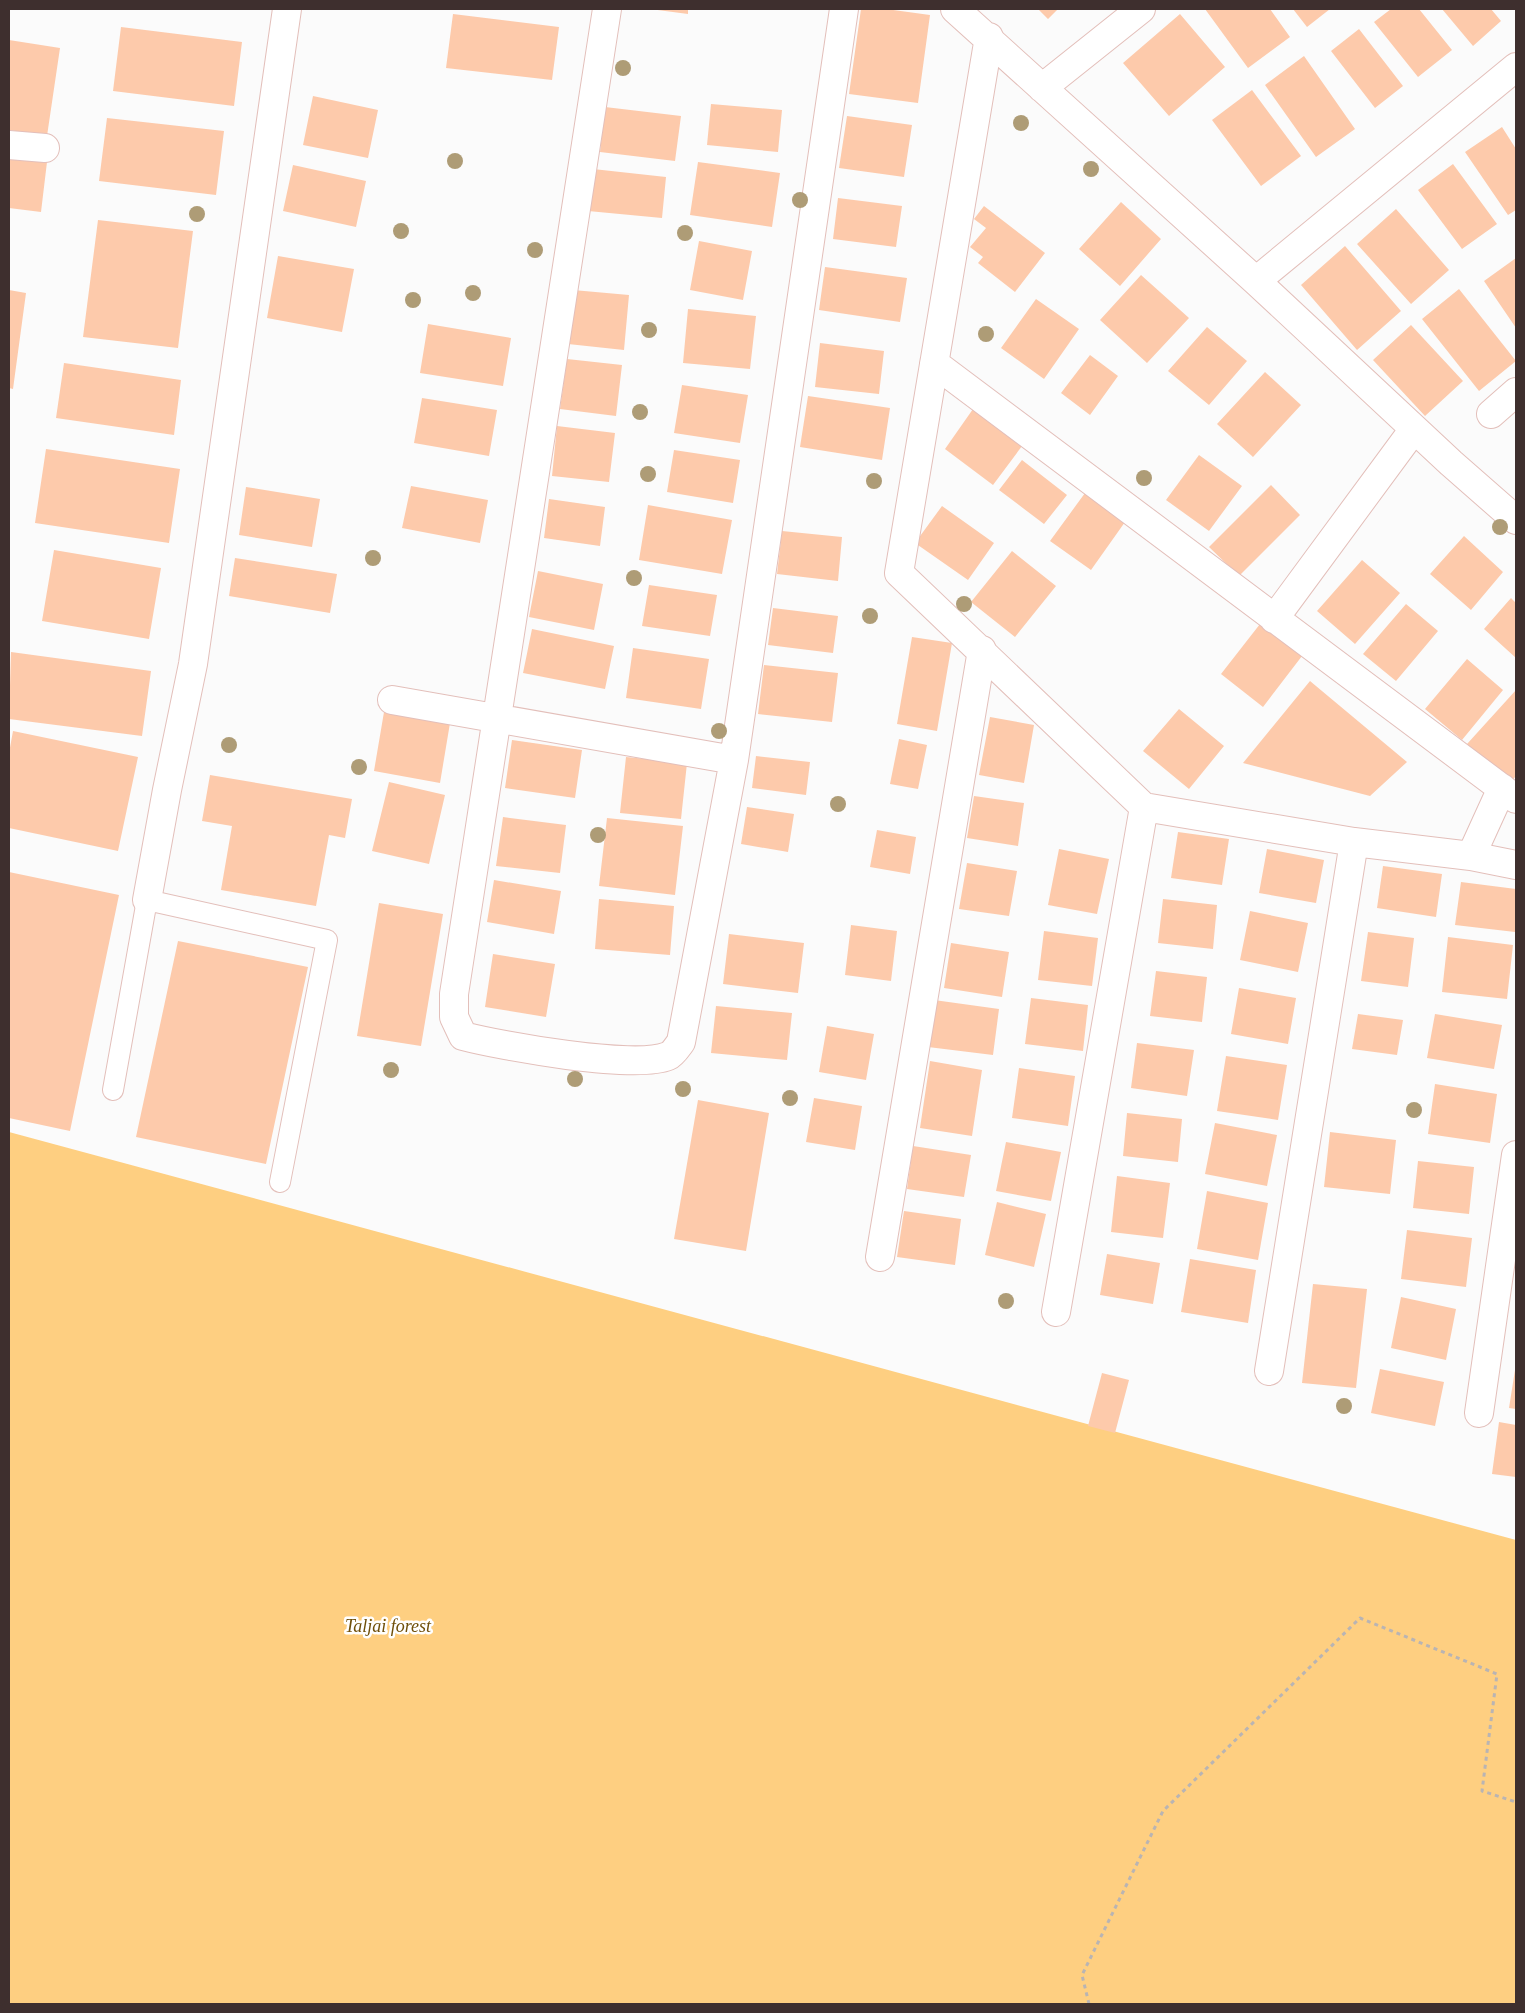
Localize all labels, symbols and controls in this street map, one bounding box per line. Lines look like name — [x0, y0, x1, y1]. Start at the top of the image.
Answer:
park label: Taljai forest — [345, 1616, 432, 1636]

